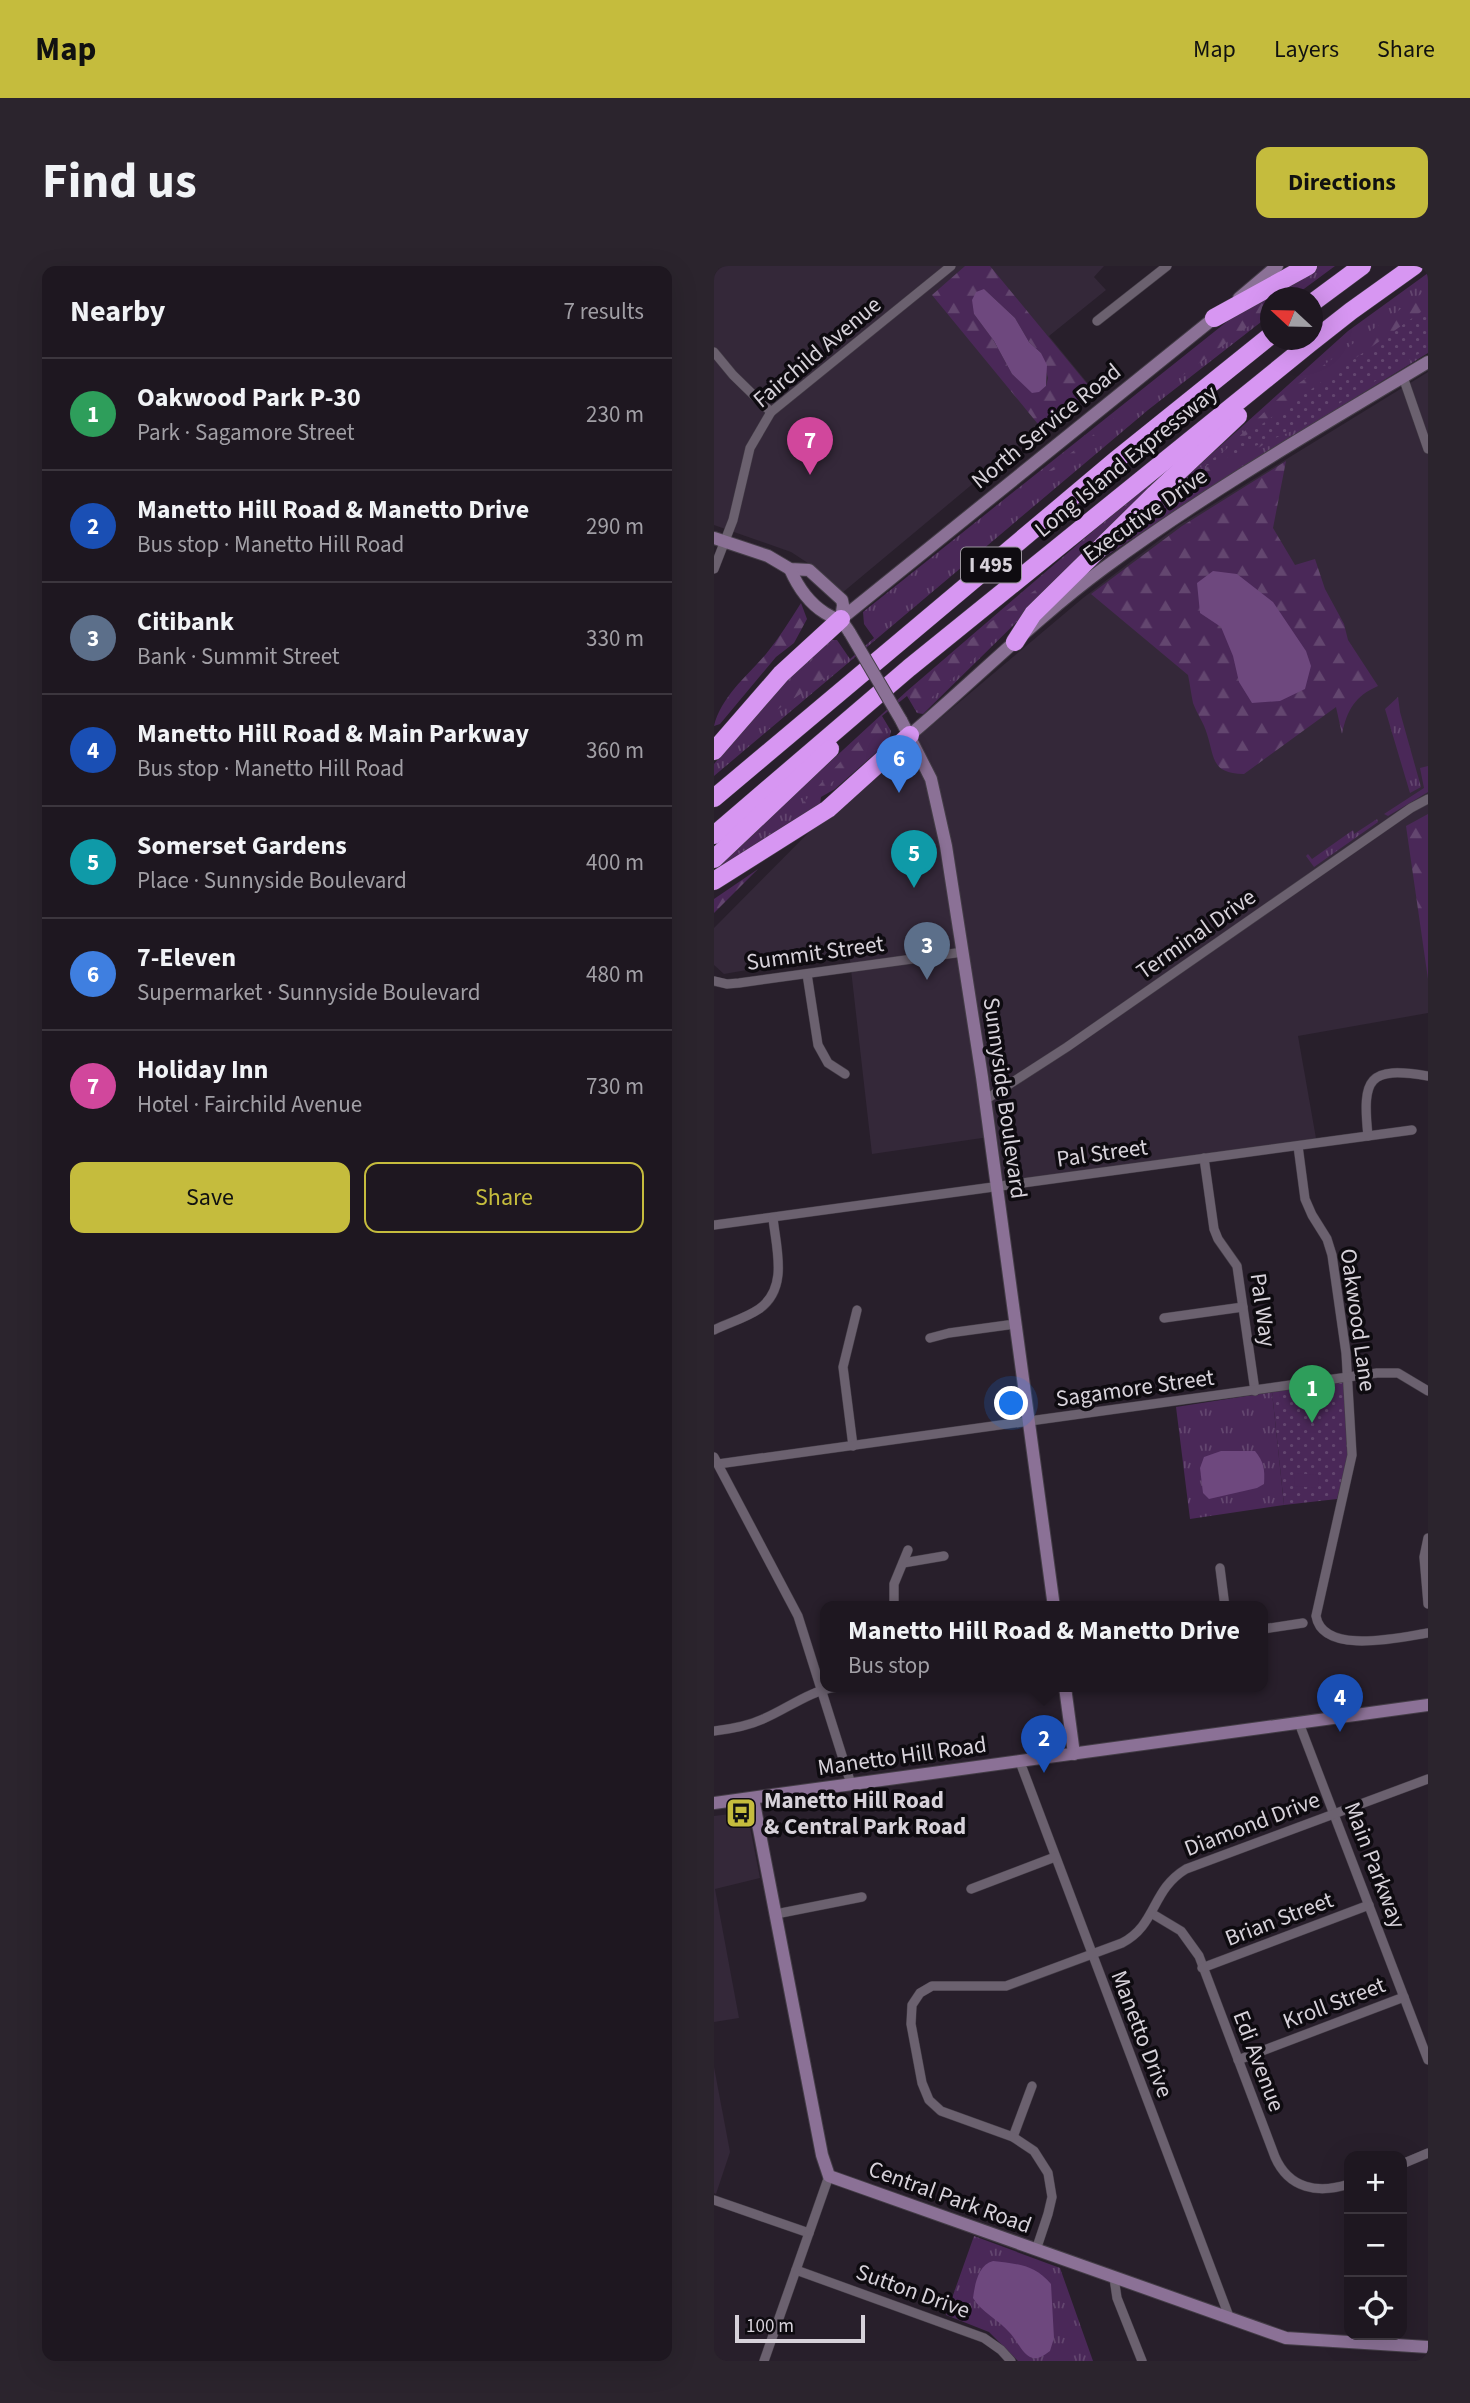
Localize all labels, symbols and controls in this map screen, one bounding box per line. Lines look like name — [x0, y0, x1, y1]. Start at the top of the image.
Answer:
text: Map — [35, 26, 96, 73]
text: Map — [1193, 32, 1236, 67]
text: Layers — [1274, 32, 1339, 67]
text: Share — [1377, 32, 1435, 67]
text: Find us — [42, 147, 197, 217]
button: Directions — [1256, 147, 1428, 218]
north arrow — [1260, 287, 1323, 350]
street label: Fairchild Avenue — [746, 288, 888, 416]
text: Nearby — [70, 290, 165, 333]
text: 7 results — [564, 295, 644, 328]
street label: North Service Road — [964, 355, 1128, 497]
street label: Long Island Expressway — [1028, 377, 1225, 545]
text: Oakwood Park P-30 — [137, 379, 361, 416]
text: 1 — [87, 398, 99, 431]
text: 230 m — [586, 398, 644, 431]
text: Park · Sagamore Street — [137, 416, 355, 449]
pin: 7 — [787, 417, 833, 475]
street label: Executive Drive — [1076, 460, 1214, 570]
text: Manetto Hill Road & Manetto Drive — [137, 491, 529, 528]
text: 2 — [87, 510, 99, 543]
text: 290 m — [586, 510, 644, 543]
text: Bus stop · Manetto Hill Road — [137, 528, 404, 561]
road number: I 495 — [961, 548, 1021, 582]
text: Citibank — [137, 603, 234, 640]
text: 3 — [87, 622, 99, 655]
text: 330 m — [586, 622, 644, 655]
text: Bank · Summit Street — [137, 640, 340, 673]
text: Manetto Hill Road & Main Parkway — [137, 715, 529, 752]
text: 4 — [87, 734, 99, 767]
text: 360 m — [586, 734, 644, 767]
pin: 6 — [876, 735, 922, 793]
text: Bus stop · Manetto Hill Road — [137, 752, 404, 785]
text: Somerset Gardens — [137, 827, 347, 864]
pin: 5 — [891, 830, 937, 888]
text: 5 — [87, 846, 99, 879]
text: 400 m — [586, 846, 644, 879]
text: Place · Sunnyside Boulevard — [137, 864, 407, 897]
street label: Terminal Drive — [1129, 880, 1263, 988]
pin: 3 — [904, 922, 950, 980]
street label: Summit Street — [744, 927, 886, 979]
text: 7-Eleven — [137, 939, 236, 976]
text: 6 — [87, 958, 99, 991]
text: 480 m — [586, 958, 644, 991]
text: Supermarket · Sunnyside Boulevard — [137, 976, 480, 1009]
street label: Sunnyside Boulevard — [975, 995, 1035, 1201]
text: Holiday Inn — [137, 1051, 268, 1088]
text: 7 — [87, 1070, 99, 1103]
text: 730 m — [586, 1070, 644, 1103]
text: Hotel · Fairchild Avenue — [137, 1088, 362, 1121]
street label: Pal Street — [1054, 1130, 1150, 1176]
button: Save — [70, 1162, 350, 1233]
button: Share — [364, 1162, 644, 1233]
street label: Oakwood Lane — [1332, 1247, 1384, 1393]
street label: Pal Way — [1242, 1271, 1285, 1349]
street label: Sagamore Street — [1054, 1361, 1217, 1415]
pin: 1 — [1289, 1365, 1335, 1423]
your location — [994, 1386, 1028, 1420]
popup — [820, 1601, 1268, 1692]
text: Manetto Hill Road & Manetto Drive — [848, 1612, 1240, 1649]
text: Bus stop — [848, 1649, 930, 1682]
pin: 4 — [1317, 1674, 1363, 1732]
pin: 2 — [1021, 1715, 1067, 1773]
street label: Manetto Hill Road — [815, 1728, 989, 1784]
street label: Diamond Drive — [1179, 1783, 1325, 1865]
place label: Manetto Hill Road & Central Park Road — [764, 1784, 966, 1843]
bus stop icon: Manetto Hill Road & Central Park Road — [724, 1796, 758, 1830]
street label: Main Parkway — [1336, 1797, 1414, 1933]
street label: Brian Street — [1220, 1883, 1338, 1955]
street label: Manetto Drive — [1103, 1966, 1181, 2102]
street label: Kroll Street — [1278, 1968, 1390, 2038]
street label: Edi Avenue — [1225, 2006, 1293, 2116]
map controls — [1344, 2151, 1407, 2340]
button: + — [1344, 2151, 1407, 2214]
street label: Central Park Road — [864, 2152, 1036, 2242]
button: − — [1344, 2214, 1407, 2277]
street label: Sutton Drive — [851, 2255, 975, 2327]
button: locate — [1344, 2277, 1407, 2340]
scale bar — [735, 2312, 864, 2344]
text: 100 m — [746, 2313, 794, 2340]

